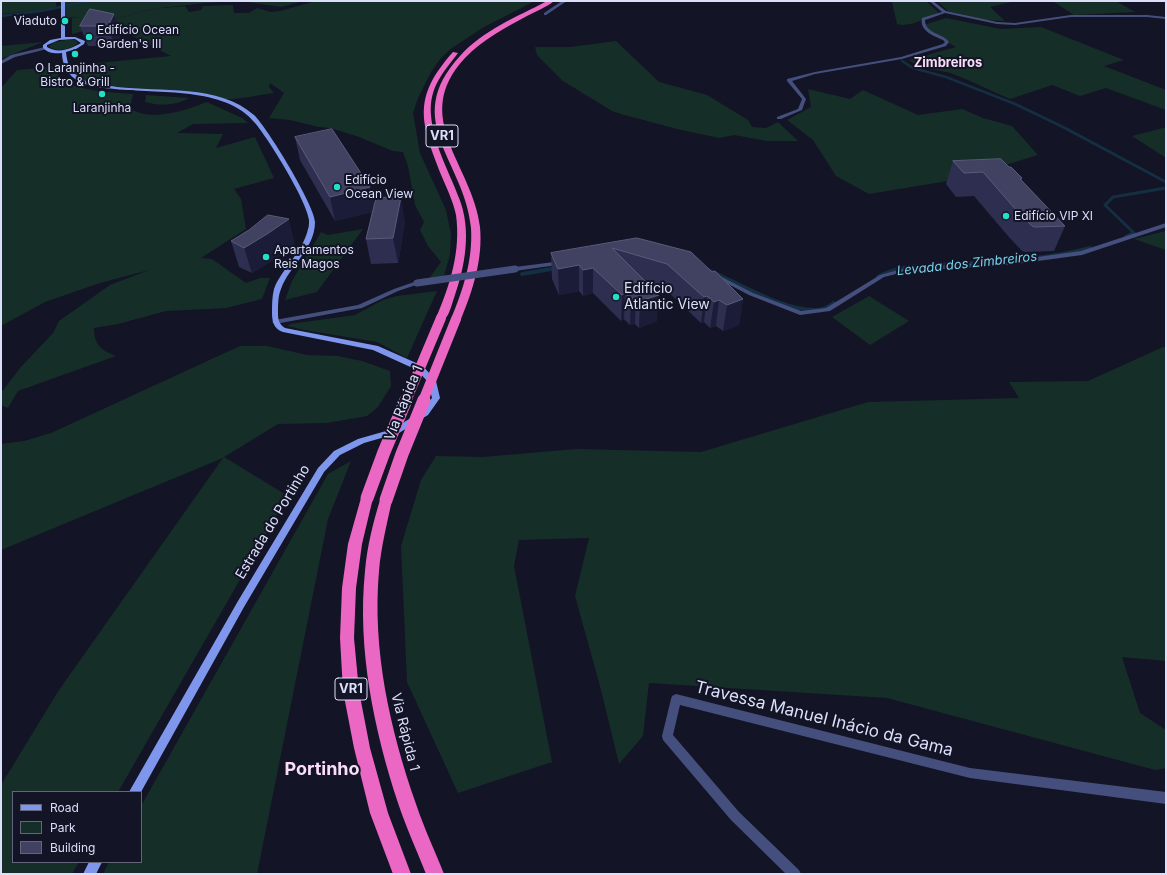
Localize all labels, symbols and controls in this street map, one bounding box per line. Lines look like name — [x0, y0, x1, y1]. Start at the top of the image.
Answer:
place label: Viaduto — [14, 14, 57, 28]
marker: Viaduto — [60, 16, 70, 26]
place label: Edifício Ocean Garden's III — [97, 23, 179, 51]
marker: Edifício Ocean Garden's III — [84, 32, 94, 42]
marker: O Laranjinha - Bistro & Grill — [70, 49, 80, 59]
district label: Zimbreiros — [914, 55, 982, 71]
place label: O Laranjinha - Bistro & Grill — [35, 61, 115, 89]
marker: Laranjinha — [97, 89, 107, 99]
place label: Laranjinha — [73, 101, 131, 115]
road number: VR1 — [426, 125, 458, 147]
place label: Edifício Ocean View — [345, 173, 413, 201]
marker: Edifício Ocean View — [332, 182, 342, 192]
place label: Edifício VIP XI — [1014, 209, 1093, 223]
marker: Edifício VIP XI — [1001, 211, 1011, 221]
place label: Apartamentos Reis Magos — [274, 243, 354, 271]
water label: Levada dos Zimbreiros — [896, 249, 1038, 279]
marker: Apartamentos Reis Magos — [261, 252, 271, 262]
place label: Edifício Atlantic View — [624, 281, 710, 314]
marker: Edifício Atlantic View — [611, 292, 621, 302]
street label: Via Rápida 1 — [381, 363, 427, 443]
street label: Estrada do Portinho — [232, 462, 314, 582]
street label: Travessa Manuel Inácio da Gama — [693, 677, 955, 761]
road number: VR1 — [335, 678, 367, 700]
street label: Via Rápida 1 — [387, 691, 423, 773]
district label: Portinho — [284, 759, 360, 781]
legend — [12, 791, 142, 863]
text: Road — [50, 800, 79, 815]
text: Park — [50, 820, 76, 835]
text: Building — [50, 840, 95, 855]

